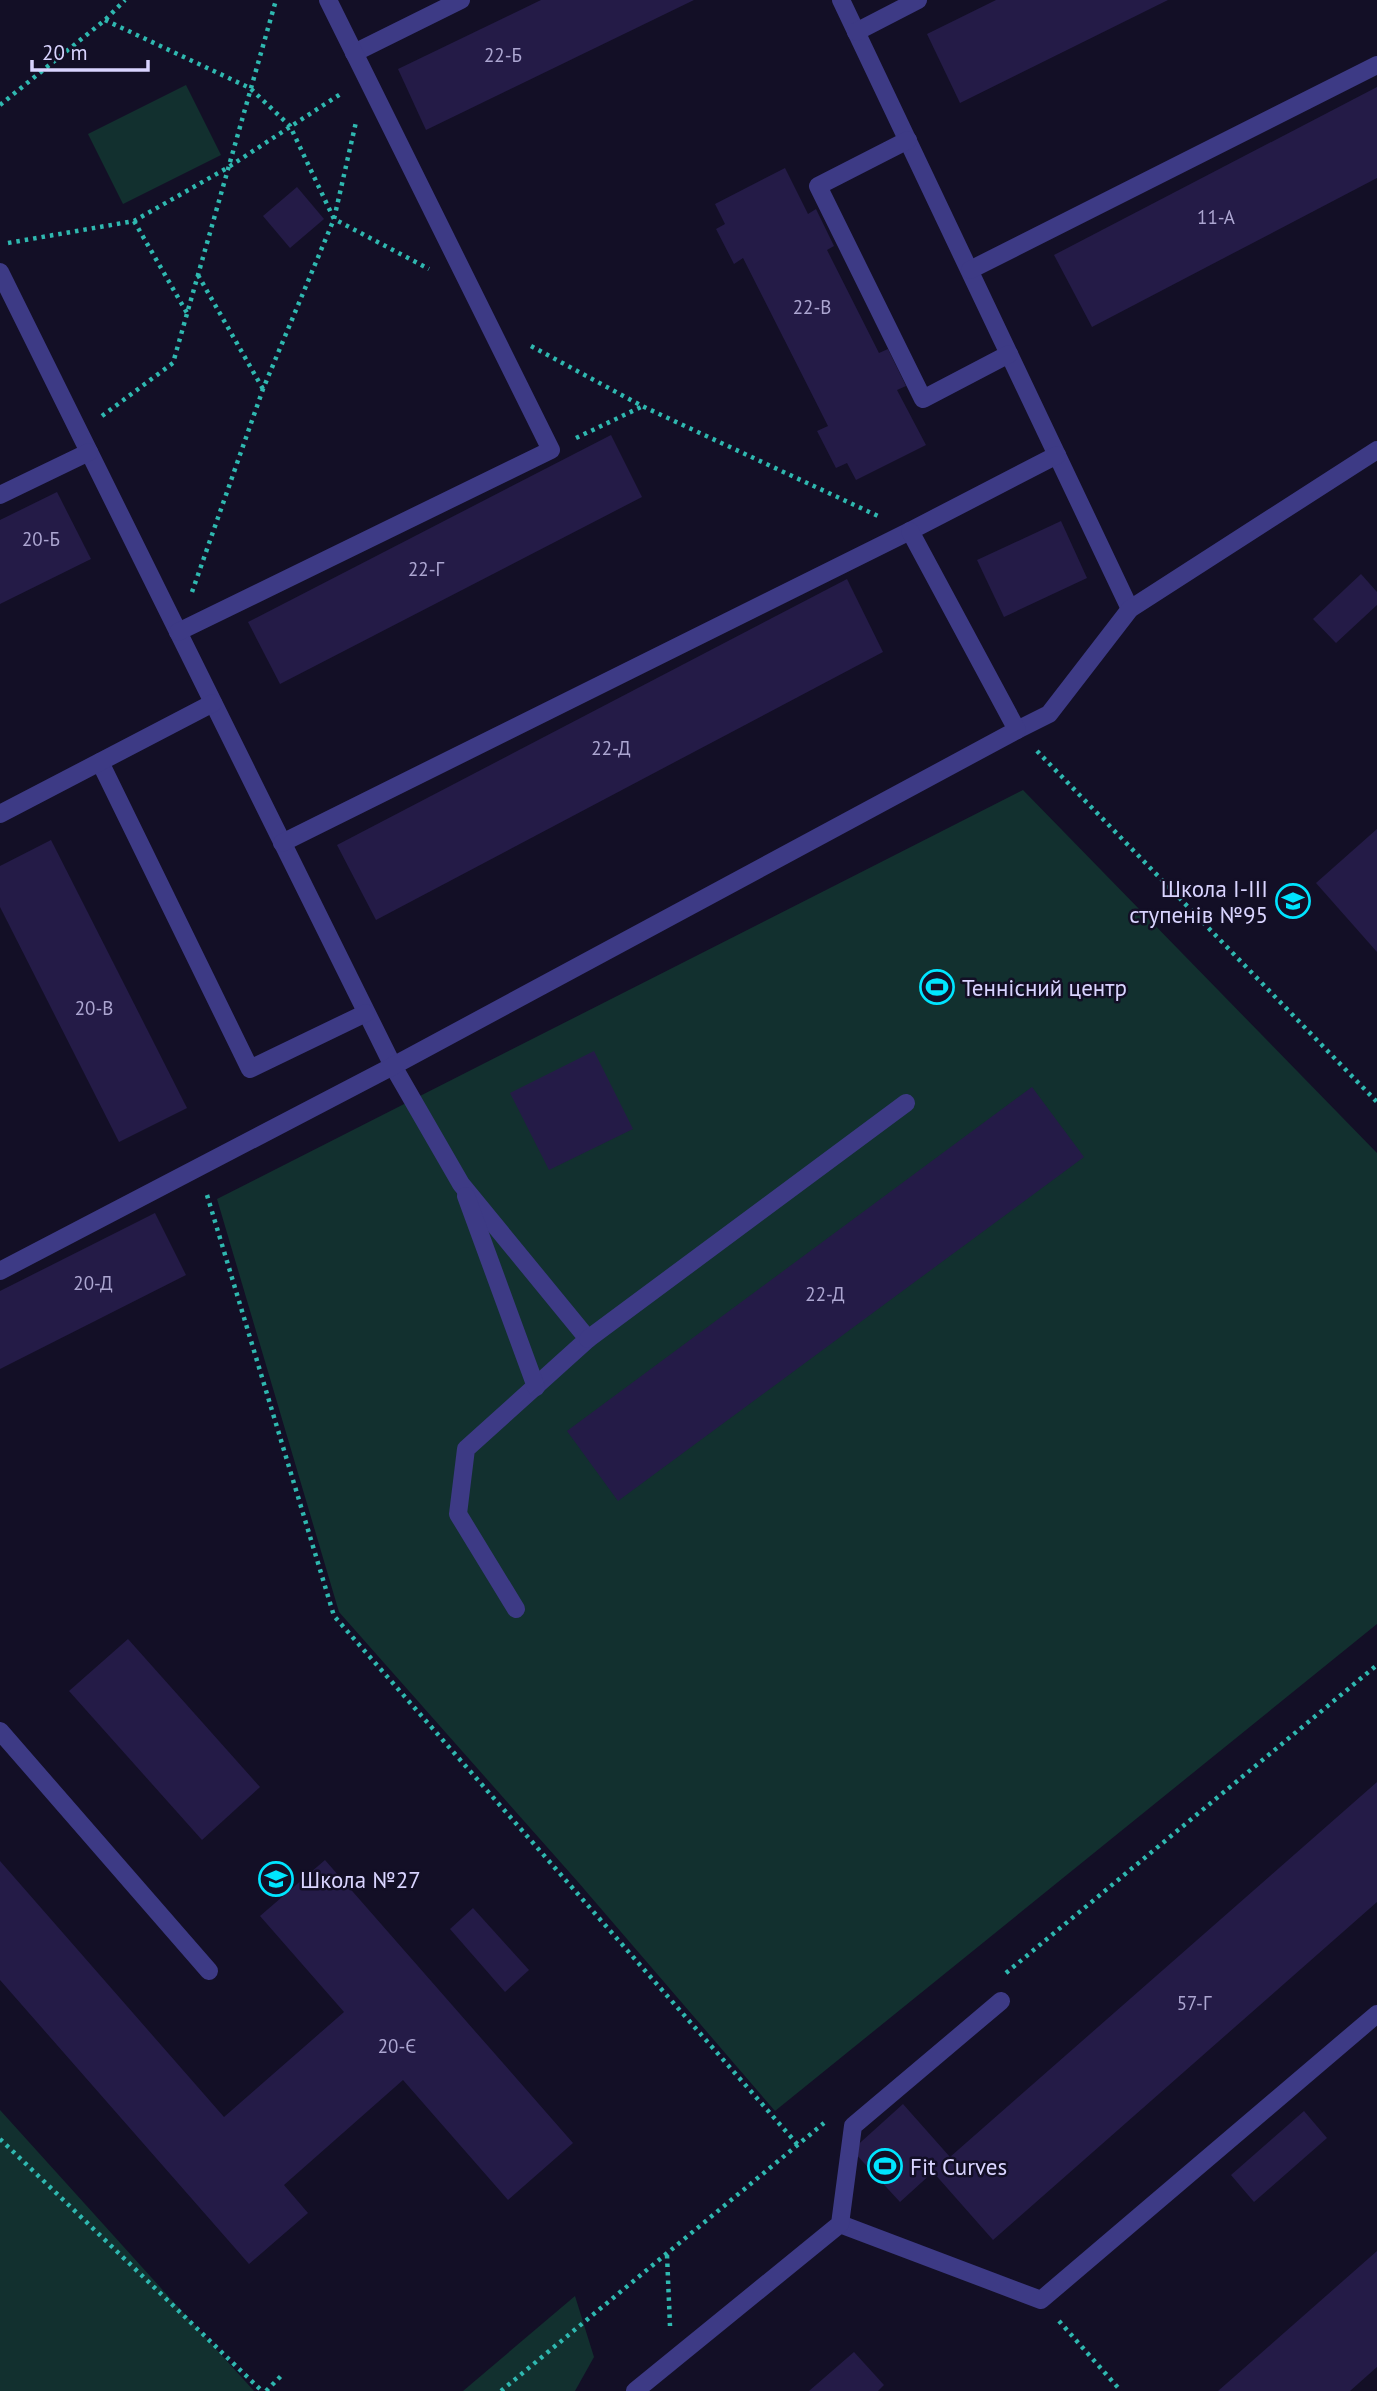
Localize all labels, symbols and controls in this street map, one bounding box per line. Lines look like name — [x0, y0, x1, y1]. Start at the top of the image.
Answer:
scale bar — [32, 28, 147, 72]
text: 20 m — [42, 39, 88, 66]
house number: 22-Б — [484, 43, 522, 67]
house number: 11-А — [1197, 205, 1235, 229]
house number: 22-В — [793, 295, 831, 319]
house number: 20-Б — [22, 527, 60, 551]
house number: 22-Г — [408, 557, 445, 581]
house number: 22-Д — [591, 736, 631, 760]
place label: Школа І-ІІІ ступенів №95 — [1129, 874, 1268, 929]
school or university icon: Школа І-ІІІ ступенів №95 — [1274, 882, 1312, 920]
sports icon: Теннісний центр — [918, 968, 956, 1006]
place label: Теннісний центр — [962, 973, 1127, 1002]
house number: 20-В — [75, 996, 113, 1020]
house number: 20-Д — [73, 1271, 113, 1295]
house number: 22-Д — [805, 1282, 845, 1306]
school or university icon: Школа №27 — [257, 1860, 295, 1898]
place label: Школа №27 — [300, 1865, 421, 1894]
house number: 57-Г — [1177, 1991, 1212, 2015]
house number: 20-Є — [378, 2034, 416, 2058]
sports icon: Fit Curves — [866, 2147, 904, 2185]
place label: Fit Curves — [910, 2152, 1007, 2181]

